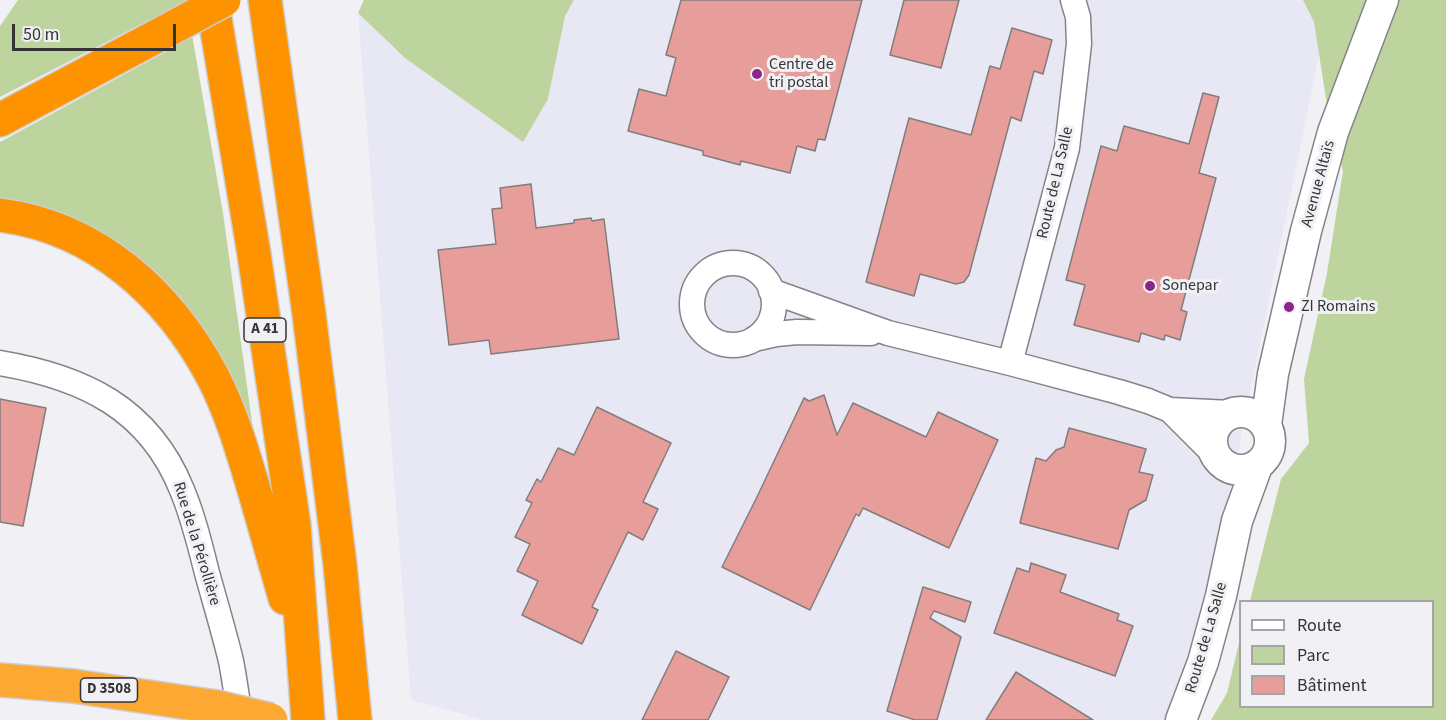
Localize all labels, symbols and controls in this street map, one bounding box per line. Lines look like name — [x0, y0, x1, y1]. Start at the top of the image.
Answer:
scale bar — [15, 12, 178, 50]
text: 50 m — [23, 22, 59, 47]
place label: Centre de tri postal — [769, 55, 834, 93]
marker: Centre de tri postal — [750, 67, 764, 81]
street label: Route de La Salle — [1034, 125, 1078, 241]
street label: Avenue Altaïs — [1298, 139, 1340, 229]
place label: Sonepar — [1162, 276, 1218, 296]
marker: Sonepar — [1143, 279, 1157, 293]
place label: ZI Romains — [1301, 297, 1375, 317]
marker: ZI Romains — [1282, 300, 1296, 314]
road number: A 41 — [244, 318, 286, 342]
street label: Rue de la Pérollière — [168, 480, 224, 608]
street label: Route de La Salle — [1182, 580, 1232, 696]
legend — [1239, 600, 1434, 708]
text: Route — [1297, 613, 1341, 638]
text: Parc — [1297, 643, 1330, 668]
text: Bâtiment — [1297, 673, 1367, 698]
road number: D 3508 — [80, 678, 138, 702]

